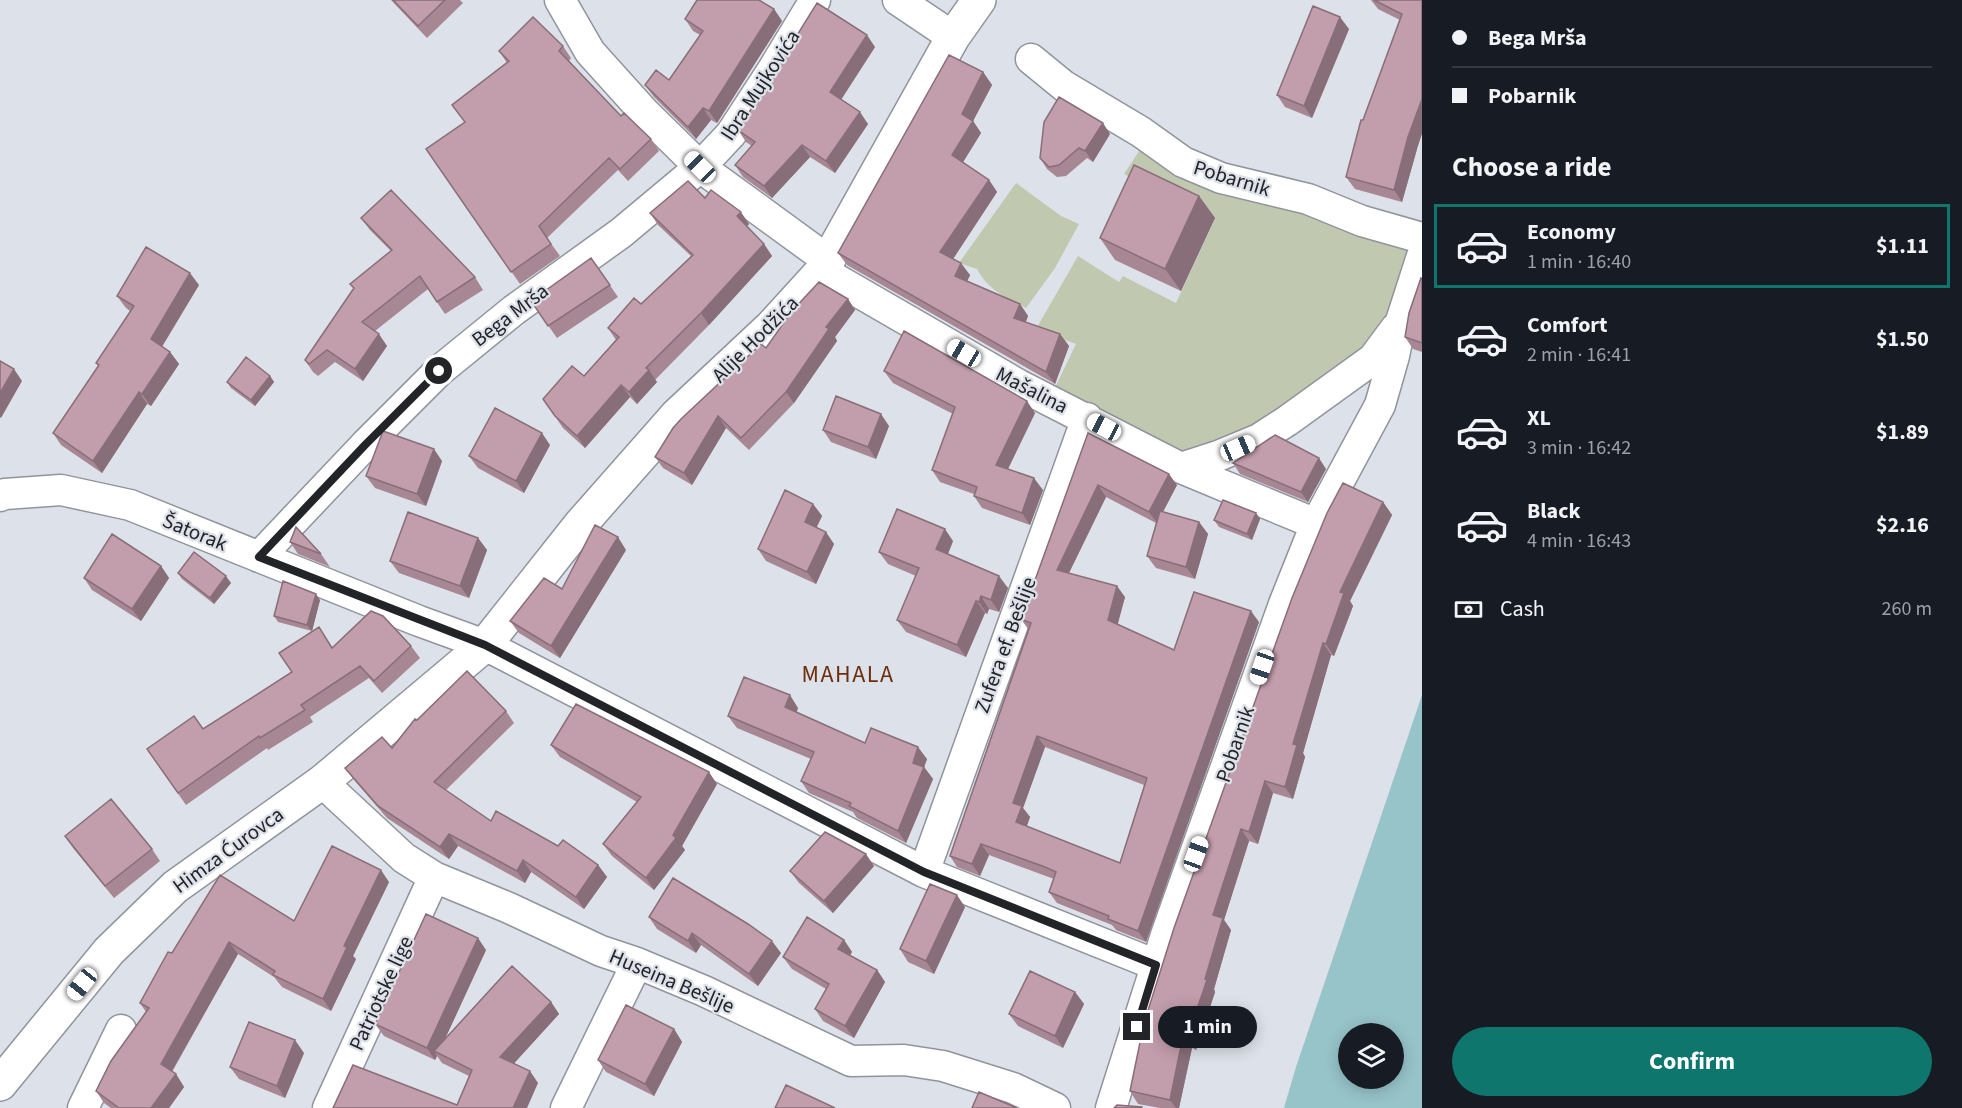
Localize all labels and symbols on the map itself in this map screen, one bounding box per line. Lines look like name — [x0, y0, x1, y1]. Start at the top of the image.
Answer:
street label: Ibra Mujkovića — [713, 24, 807, 146]
car — [681, 148, 719, 186]
street label: Pobarnik — [1190, 152, 1275, 204]
street label: Bega Mrša — [465, 276, 555, 354]
street label: Alije Hodžića — [705, 289, 805, 389]
car — [944, 336, 984, 370]
route start — [425, 357, 452, 384]
street label: Mašalina — [991, 359, 1073, 421]
car — [1084, 411, 1124, 443]
car — [1218, 433, 1258, 463]
street label: Šatorak — [158, 505, 232, 559]
street label: Zufera ef. Bešlije — [966, 573, 1044, 717]
car — [1248, 647, 1276, 687]
district label: MAHALA — [802, 657, 894, 692]
street label: Pobarnik — [1208, 701, 1262, 786]
street label: Himza Ćurovca — [166, 799, 290, 901]
car — [1181, 834, 1211, 874]
street label: Patriotske lige — [341, 931, 421, 1055]
street label: Huseina Bešlije — [605, 941, 739, 1021]
car — [64, 964, 100, 1004]
callout: 1 min — [1158, 1006, 1257, 1048]
route end — [1123, 1013, 1150, 1040]

